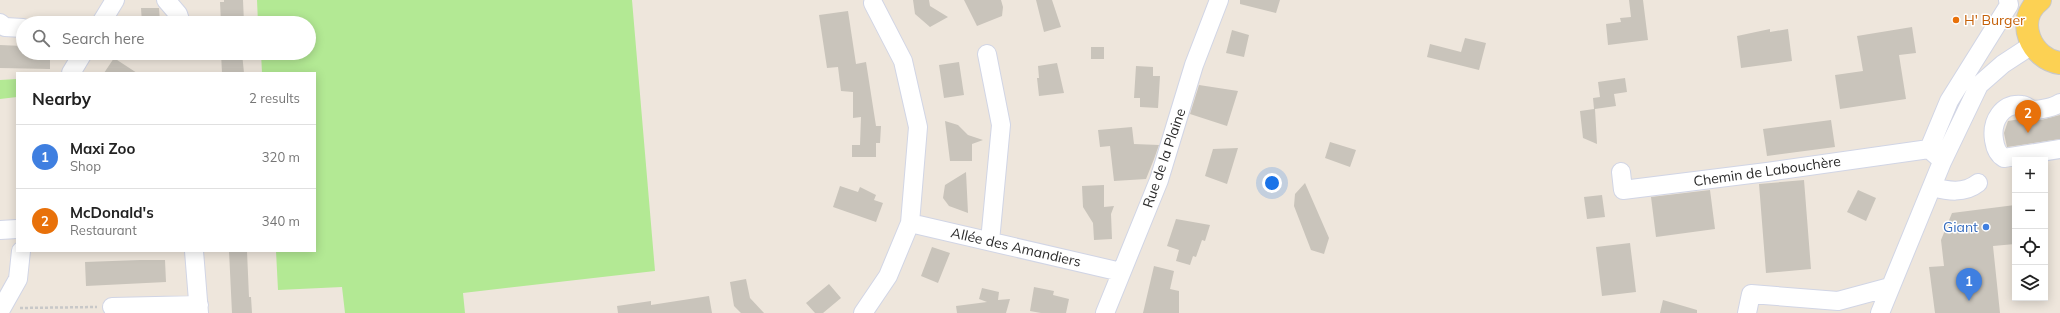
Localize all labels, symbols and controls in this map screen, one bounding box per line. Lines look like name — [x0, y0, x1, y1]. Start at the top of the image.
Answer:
place label: H' Burger — [1964, 11, 2026, 29]
marker: H' Burger — [1951, 15, 1961, 25]
search box — [16, 16, 316, 60]
icon: search — [30, 27, 52, 49]
text: Search here — [62, 29, 144, 48]
text: Nearby — [32, 88, 91, 109]
text: 2 results — [249, 90, 300, 106]
pin: 2 — [2015, 100, 2041, 133]
street label: Rue de la Plaine — [1139, 106, 1189, 210]
text: Maxi Zoo — [70, 139, 135, 158]
text: 1 — [41, 149, 49, 165]
text: 320 m — [262, 149, 300, 165]
street label: Chemin de Labouchère — [1692, 152, 1842, 190]
map controls — [2012, 157, 2048, 301]
button: + — [2012, 157, 2048, 193]
text: Shop — [70, 158, 101, 174]
your location — [1262, 173, 1282, 193]
button: − — [2012, 193, 2048, 229]
text: McDonald's — [70, 203, 154, 222]
text: 2 — [41, 213, 49, 229]
text: 340 m — [262, 213, 300, 229]
place label: Giant — [1943, 218, 1978, 236]
text: Restaurant — [70, 222, 137, 238]
marker: Giant — [1981, 222, 1991, 232]
street label: Allée des Amandiers — [949, 223, 1083, 271]
button: locate — [2012, 229, 2048, 265]
button: layers — [2012, 265, 2048, 301]
pin: 1 — [1956, 268, 1982, 301]

